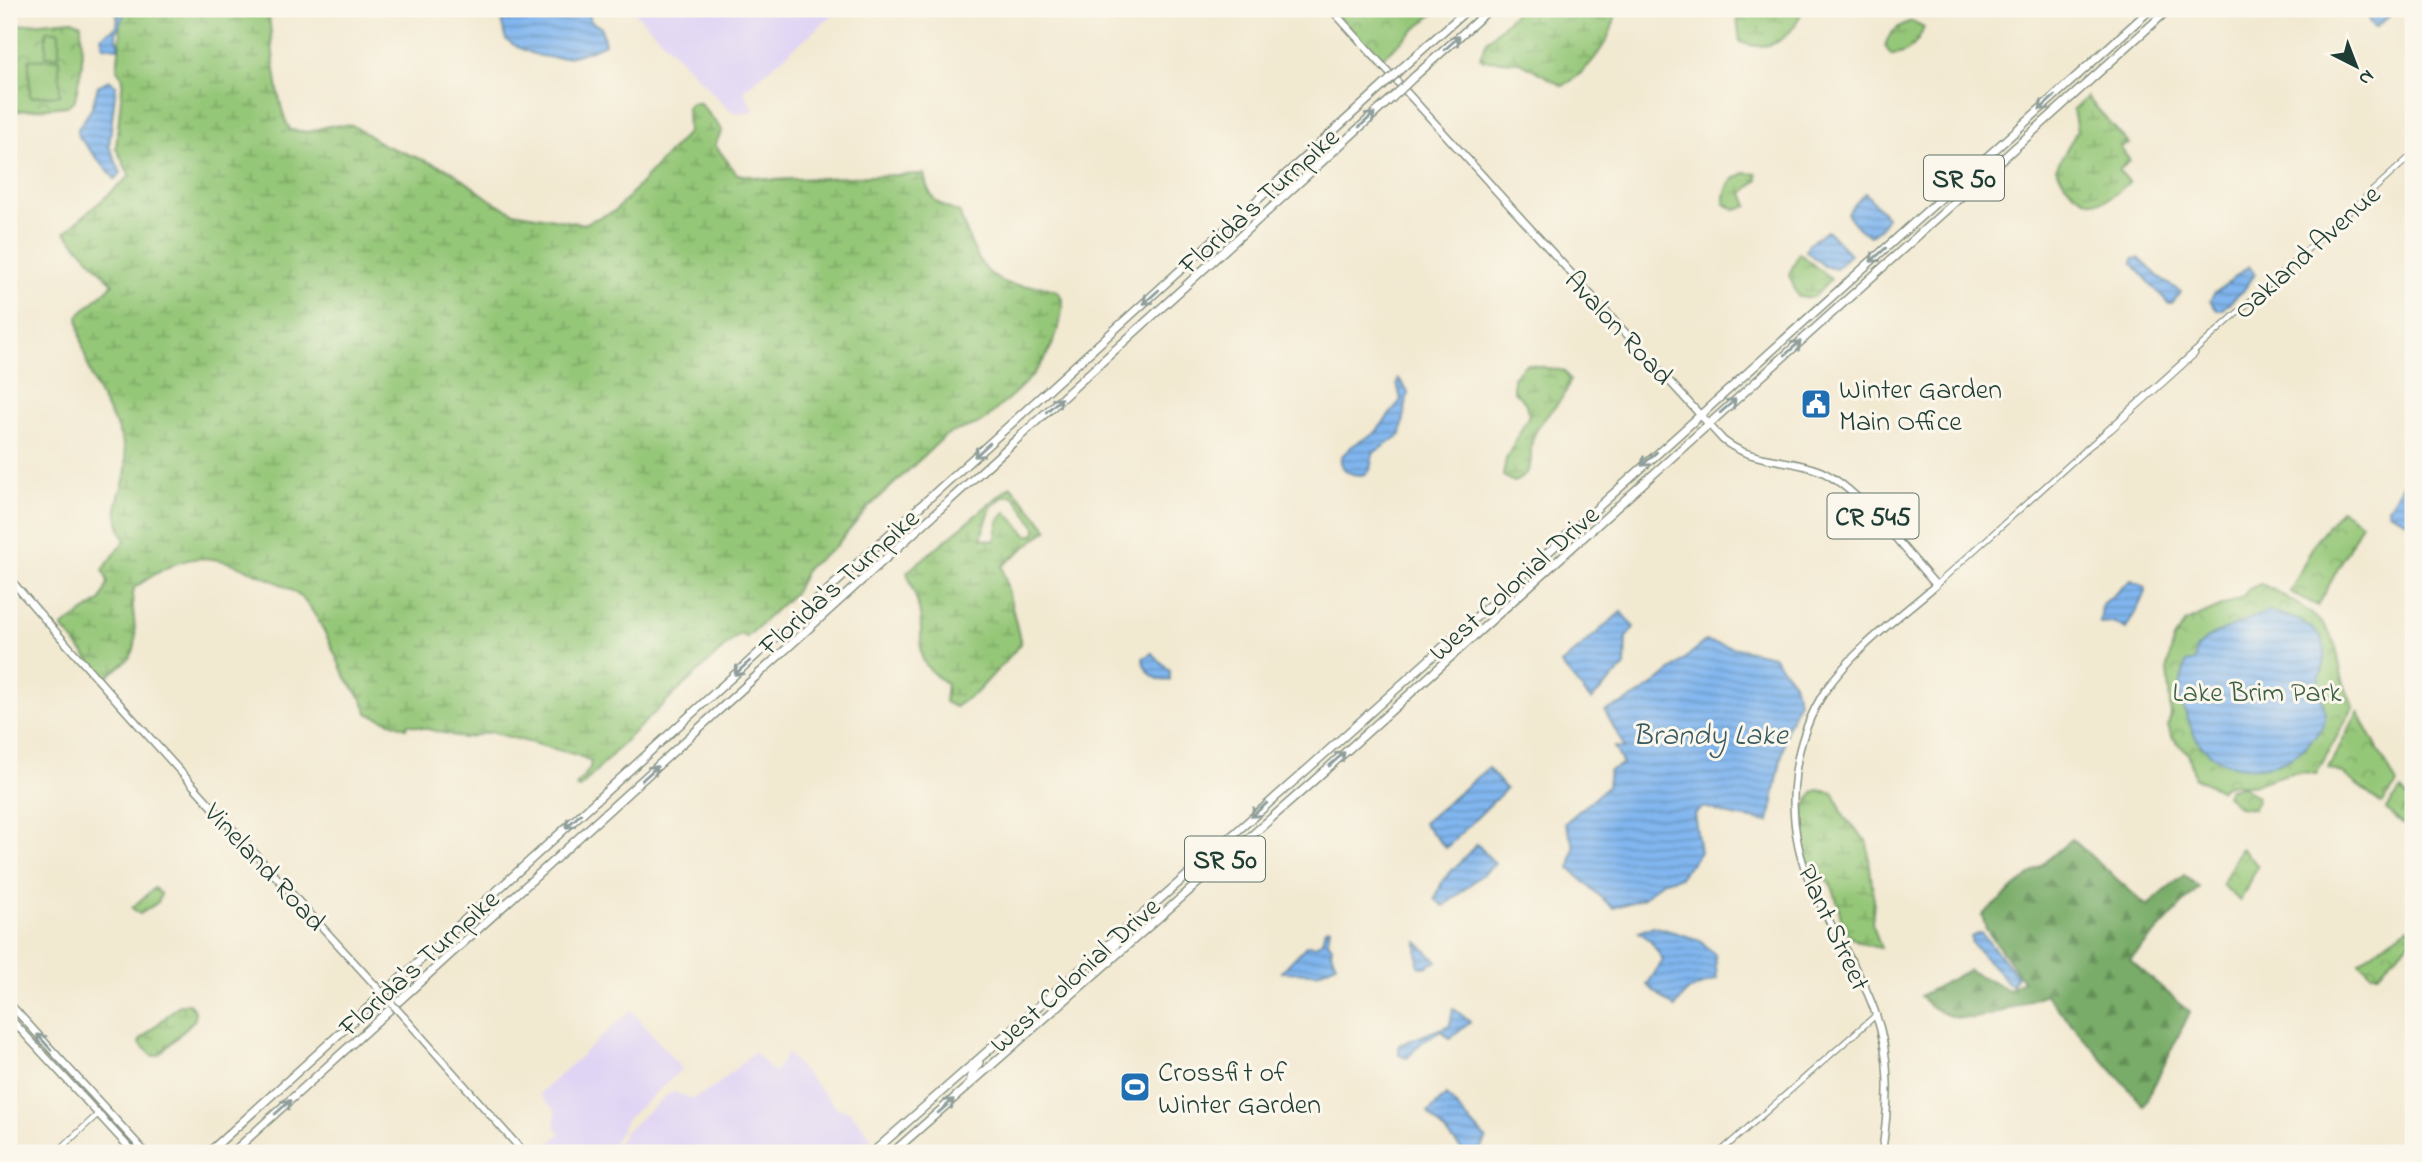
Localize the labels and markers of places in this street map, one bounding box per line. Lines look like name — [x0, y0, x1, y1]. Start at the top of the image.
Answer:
place label: Winter Garden Main Office — [1839, 371, 2002, 444]
public building icon: Winter Garden Main Office — [1799, 387, 1833, 421]
place label: Crossfit of Winter Garden — [1158, 1054, 1321, 1127]
sports icon: Crossfit of Winter Garden — [1118, 1070, 1152, 1104]

